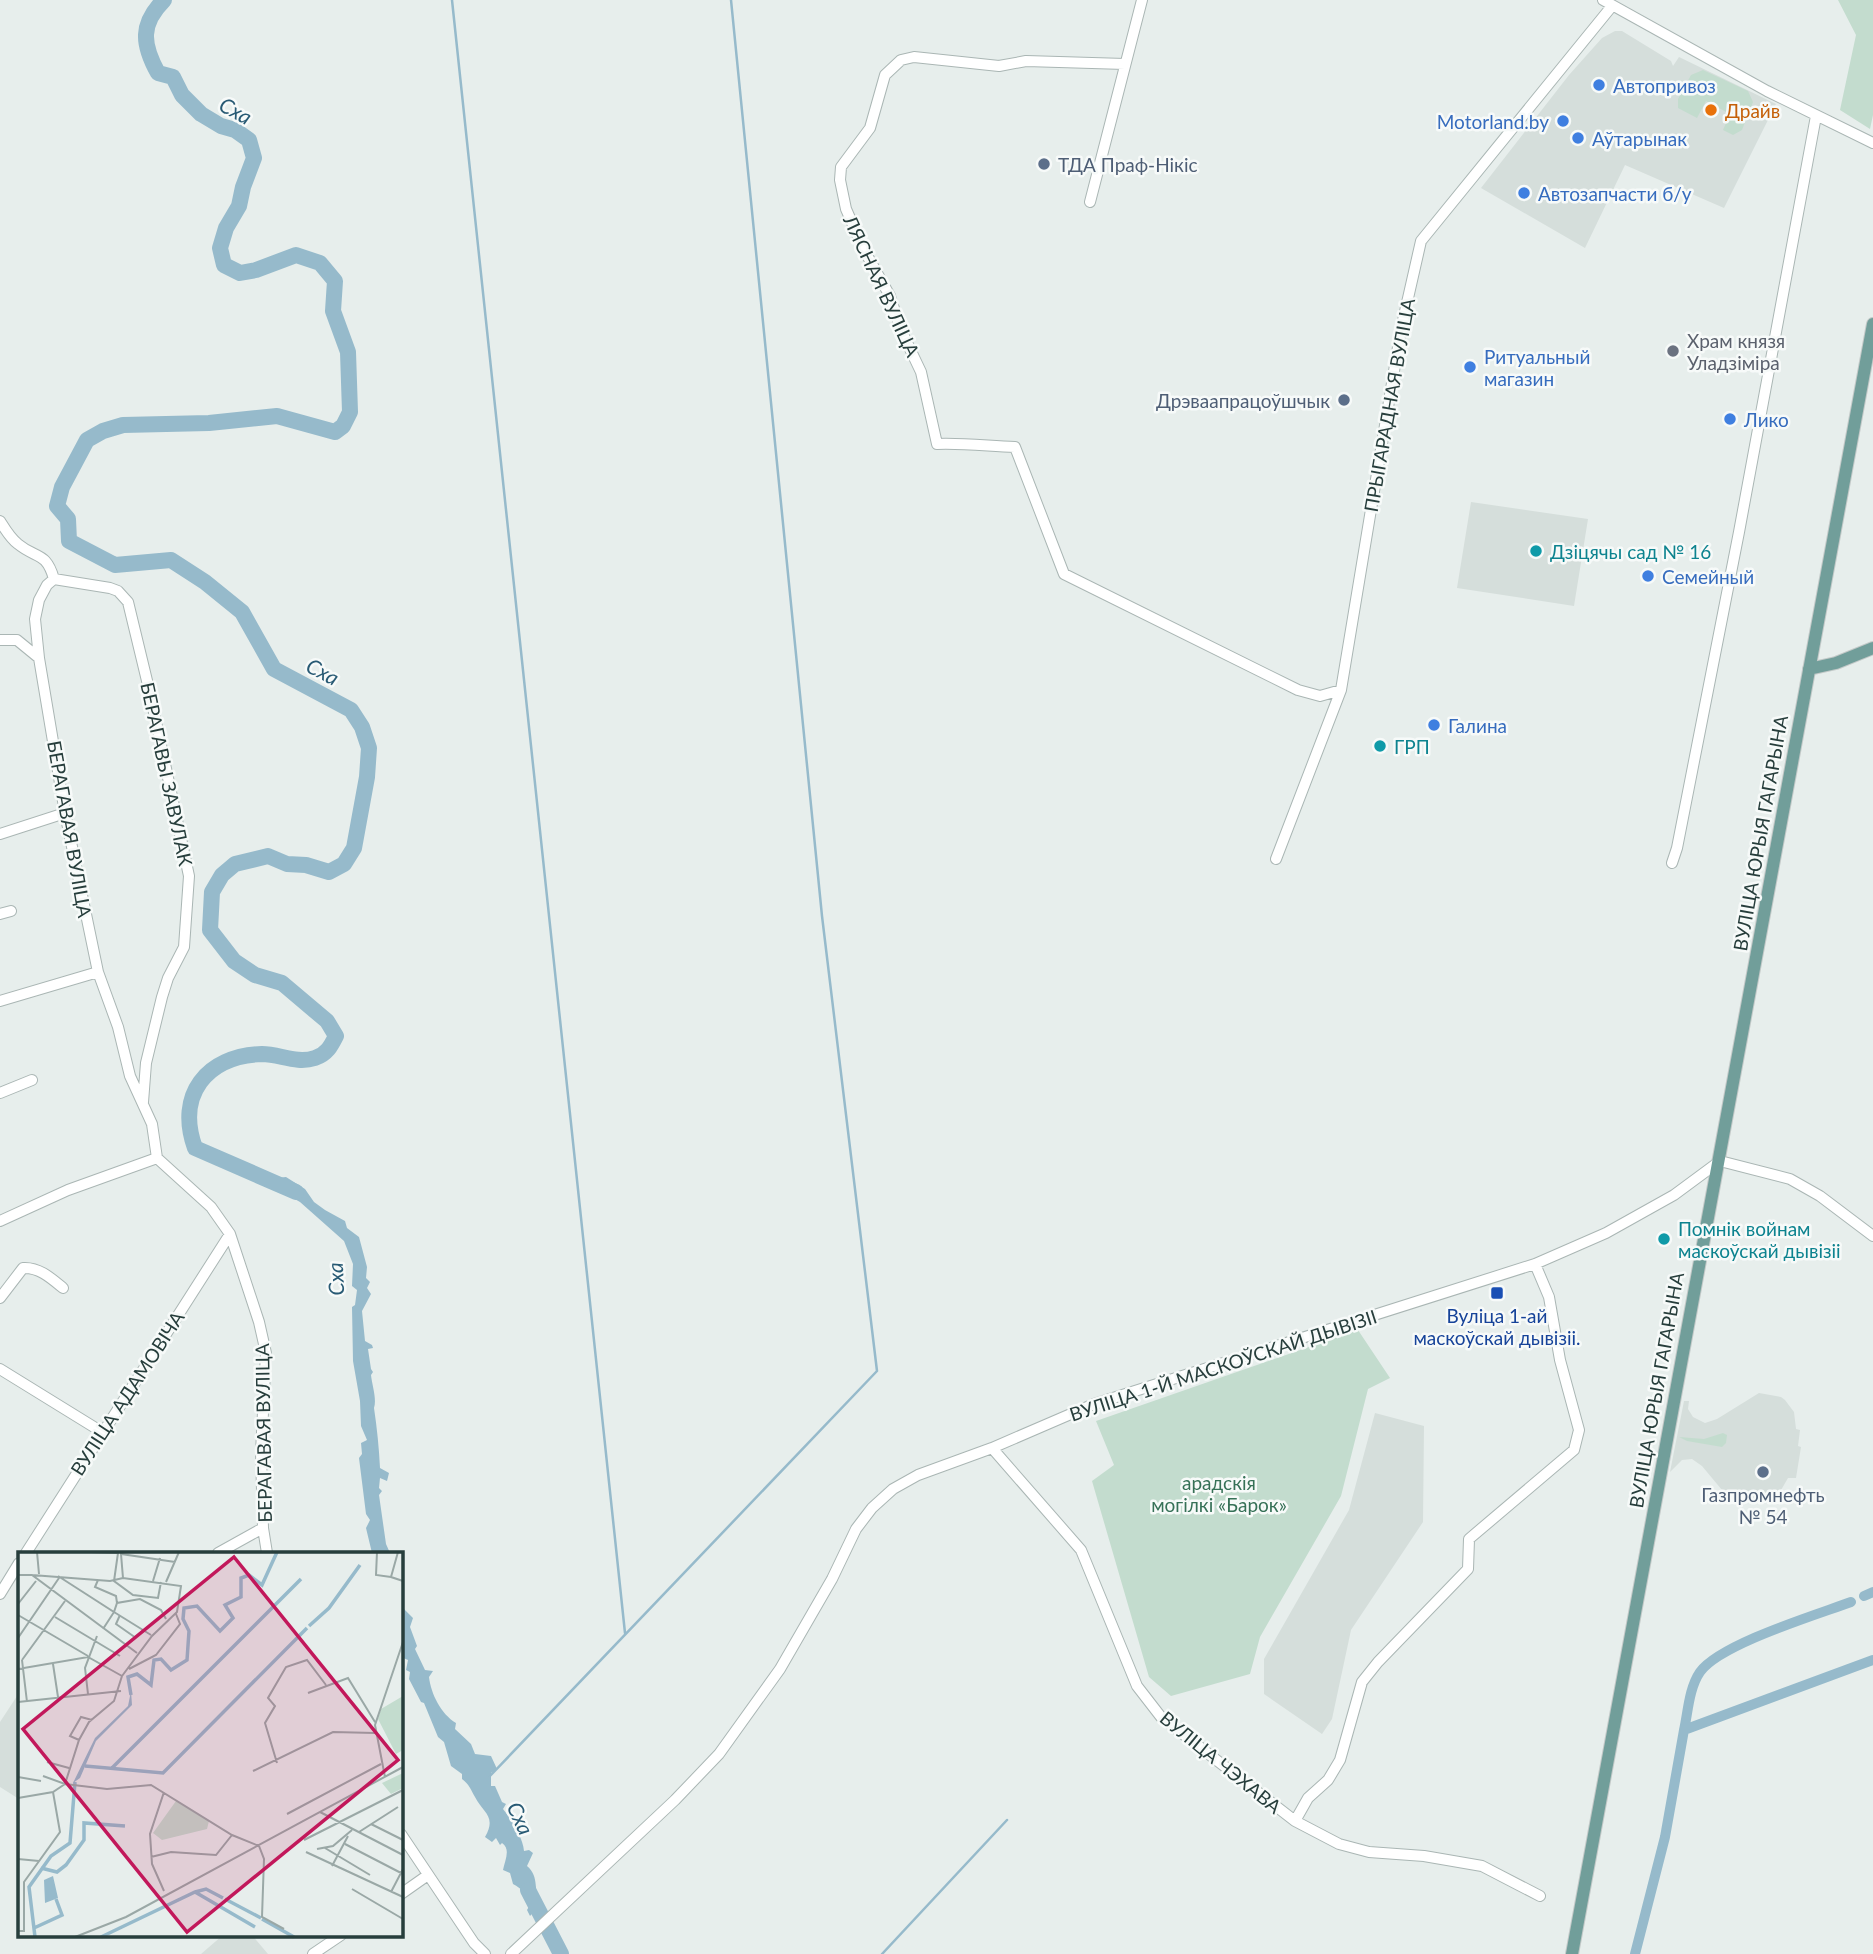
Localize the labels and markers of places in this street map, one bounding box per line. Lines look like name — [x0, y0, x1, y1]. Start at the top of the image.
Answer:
place label: Автопривоз — [1613, 74, 1716, 97]
marker: Автопривоз — [1591, 77, 1607, 93]
place label: Драйв — [1725, 99, 1780, 122]
marker: Драйв — [1703, 102, 1719, 118]
place label: Motorland.by — [1437, 110, 1549, 133]
marker: Motorland.by — [1555, 113, 1571, 129]
place label: Аўтарынак — [1592, 127, 1687, 150]
marker: Аўтарынак — [1570, 130, 1586, 146]
place label: ТДА Праф-Нікіс — [1058, 153, 1198, 176]
marker: ТДА Праф-Нікіс — [1036, 156, 1052, 172]
place label: Автозапчасти б/у — [1538, 182, 1692, 205]
marker: Автозапчасти б/у — [1516, 185, 1532, 201]
place label: Храм князя Уладзіміра — [1687, 329, 1785, 374]
marker: Храм князя Уладзіміра — [1665, 343, 1681, 359]
place label: Ритуальный магазин — [1484, 345, 1590, 390]
marker: Ритуальный магазин — [1462, 359, 1478, 375]
place label: Дрэваапрацоўшчык — [1156, 389, 1330, 412]
marker: Дрэваапрацоўшчык — [1336, 392, 1352, 408]
place label: Лико — [1743, 408, 1789, 431]
marker: Лико — [1722, 411, 1738, 427]
place label: Дзіцячы сад № 16 — [1550, 540, 1711, 563]
marker: Дзіцячы сад № 16 — [1528, 543, 1544, 559]
place label: Семейный — [1662, 565, 1754, 588]
marker: Семейный — [1640, 568, 1656, 584]
place label: Галина — [1448, 714, 1507, 737]
marker: Галина — [1426, 717, 1442, 733]
place label: ГРП — [1394, 735, 1430, 758]
marker: ГРП — [1372, 738, 1388, 754]
place label: Помнік войнам маскоўскай дывізіі — [1678, 1217, 1841, 1262]
marker: Помнік войнам маскоўскай дывізіі — [1656, 1231, 1672, 1247]
marker: Вуліца 1-ай маскоўскай дывізіі. — [1489, 1285, 1505, 1301]
place label: Вуліца 1-ай маскоўскай дывізіі. — [1413, 1304, 1581, 1349]
marker: Газпромнефть № 54 — [1755, 1464, 1771, 1480]
place label: Газпромнефть № 54 — [1701, 1483, 1825, 1528]

